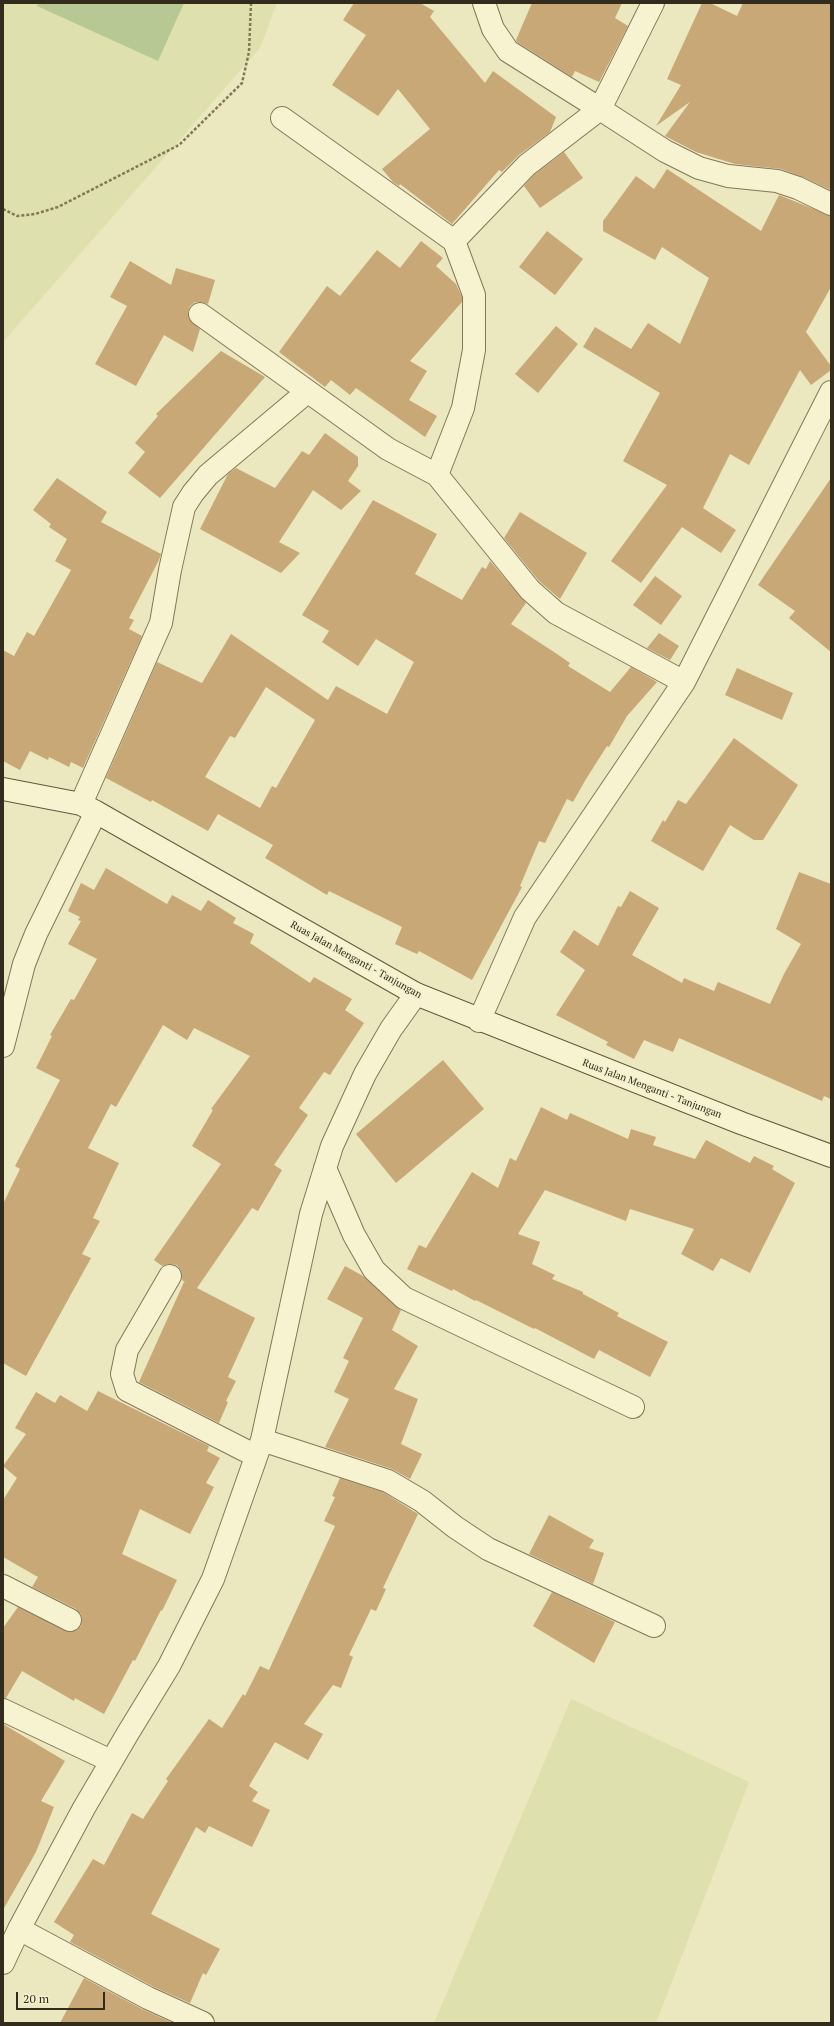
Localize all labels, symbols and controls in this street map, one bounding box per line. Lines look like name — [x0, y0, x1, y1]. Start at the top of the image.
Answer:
street label: Ruas Jalan Menganti - Tanjungan — [288, 919, 424, 1001]
street label: Ruas Jalan Menganti - Tanjungan — [581, 1057, 723, 1121]
scale bar — [18, 1984, 107, 2010]
text: 20 m — [23, 1991, 49, 2006]

